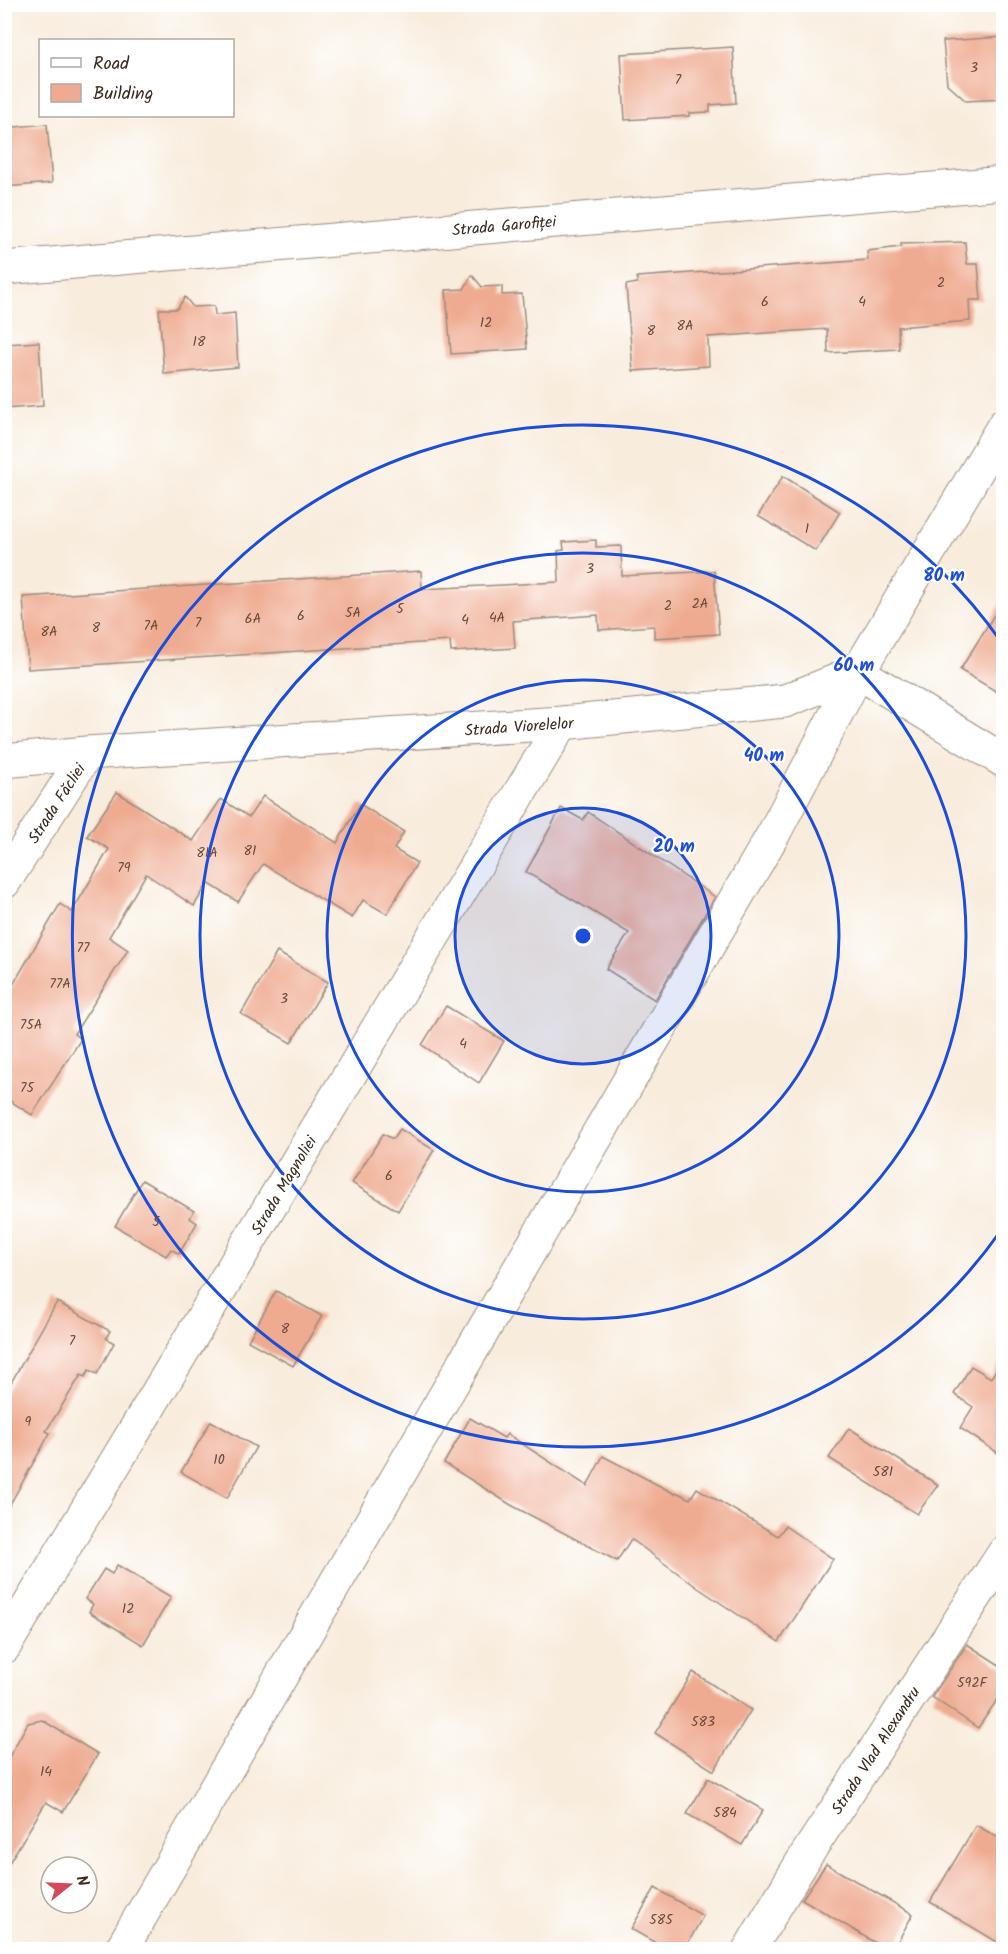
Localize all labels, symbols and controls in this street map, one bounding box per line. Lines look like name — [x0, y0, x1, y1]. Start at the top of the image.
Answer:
legend — [39, 39, 234, 117]
text: Road — [93, 50, 130, 79]
house number: 3 — [970, 57, 978, 79]
house number: 7 — [675, 69, 682, 91]
text: Building — [93, 80, 153, 109]
street label: Strada Garofiței — [451, 209, 558, 244]
house number: 2 — [937, 272, 945, 294]
house number: 6 — [761, 291, 769, 313]
house number: 4 — [858, 291, 866, 313]
house number: 12 — [480, 312, 492, 334]
house number: 8A — [677, 315, 693, 337]
house number: 8 — [647, 320, 656, 342]
house number: 18 — [193, 331, 206, 353]
house number: 1 — [805, 518, 809, 540]
house number: 3 — [586, 558, 594, 580]
text: 80 m — [923, 562, 965, 591]
house number: 2A — [692, 593, 708, 615]
house number: 2 — [664, 595, 672, 617]
house number: 5 — [396, 598, 405, 620]
house number: 5A — [345, 602, 361, 624]
house number: 6 — [297, 605, 305, 627]
house number: 4A — [489, 607, 505, 629]
house number: 6A — [245, 608, 261, 630]
house number: 4 — [461, 609, 469, 631]
house number: 7 — [195, 612, 202, 634]
house number: 7A — [144, 615, 158, 637]
house number: 8 — [92, 617, 101, 639]
house number: 8A — [41, 621, 57, 643]
text: 60 m — [834, 652, 875, 681]
street label: Strada Viorelelor — [464, 711, 576, 744]
text: 40 m — [744, 742, 785, 771]
street label: Strada Făcliei — [22, 758, 93, 849]
text: 20 m — [653, 833, 695, 862]
house number: 81 — [244, 840, 256, 862]
house number: 81A — [196, 842, 218, 864]
house number: 79 — [117, 857, 131, 879]
centre of rings — [573, 926, 593, 946]
house number: 77 — [77, 937, 90, 959]
house number: 77A — [49, 973, 71, 995]
house number: 3 — [280, 988, 288, 1010]
house number: 75A — [20, 1014, 42, 1036]
house number: 4 — [459, 1033, 467, 1055]
house number: 75 — [20, 1077, 35, 1099]
street label: Strada Magnoliei — [245, 1130, 324, 1240]
house number: 6 — [385, 1165, 393, 1187]
house number: 5 — [152, 1211, 161, 1233]
house number: 8 — [281, 1318, 290, 1340]
house number: 7 — [69, 1330, 76, 1352]
house number: 9 — [25, 1411, 32, 1433]
house number: 10 — [213, 1449, 225, 1471]
house number: 581 — [873, 1461, 893, 1483]
house number: 12 — [122, 1598, 134, 1620]
house number: 592F — [957, 1672, 989, 1694]
street label: Strada Vlad Alexandru — [825, 1682, 927, 1820]
house number: 583 — [691, 1711, 715, 1733]
house number: 14 — [40, 1761, 52, 1783]
house number: 584 — [713, 1802, 737, 1824]
north arrow — [39, 1855, 99, 1915]
text: N — [68, 1872, 95, 1889]
house number: 585 — [649, 1909, 674, 1931]

